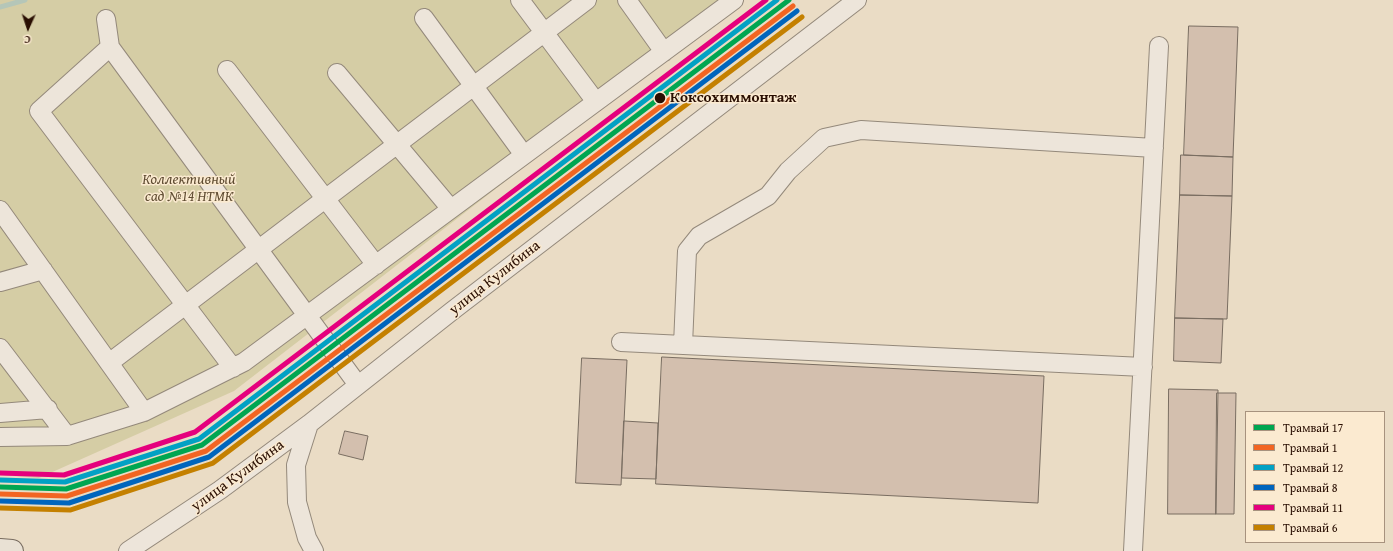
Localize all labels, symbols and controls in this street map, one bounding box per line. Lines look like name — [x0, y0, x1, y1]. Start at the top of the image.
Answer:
north arrow — [8, 8, 48, 48]
text: С — [24, 32, 31, 48]
place label: Коксохиммонтаж — [670, 89, 796, 107]
marker: Коксохиммонтаж — [653, 91, 667, 105]
park label: Коллективный сад №14 НТМК — [142, 171, 236, 206]
street label: улица Кулибина — [446, 237, 544, 319]
legend — [1245, 411, 1385, 543]
text: Трамвай 17 — [1283, 419, 1343, 436]
street label: улица Кулибина — [188, 436, 288, 516]
text: Трамвай 1 — [1283, 439, 1338, 456]
text: Трамвай 12 — [1283, 459, 1343, 476]
text: Трамвай 8 — [1283, 479, 1338, 496]
text: Трамвай 11 — [1283, 499, 1343, 516]
text: Трамвай 6 — [1283, 519, 1338, 536]

